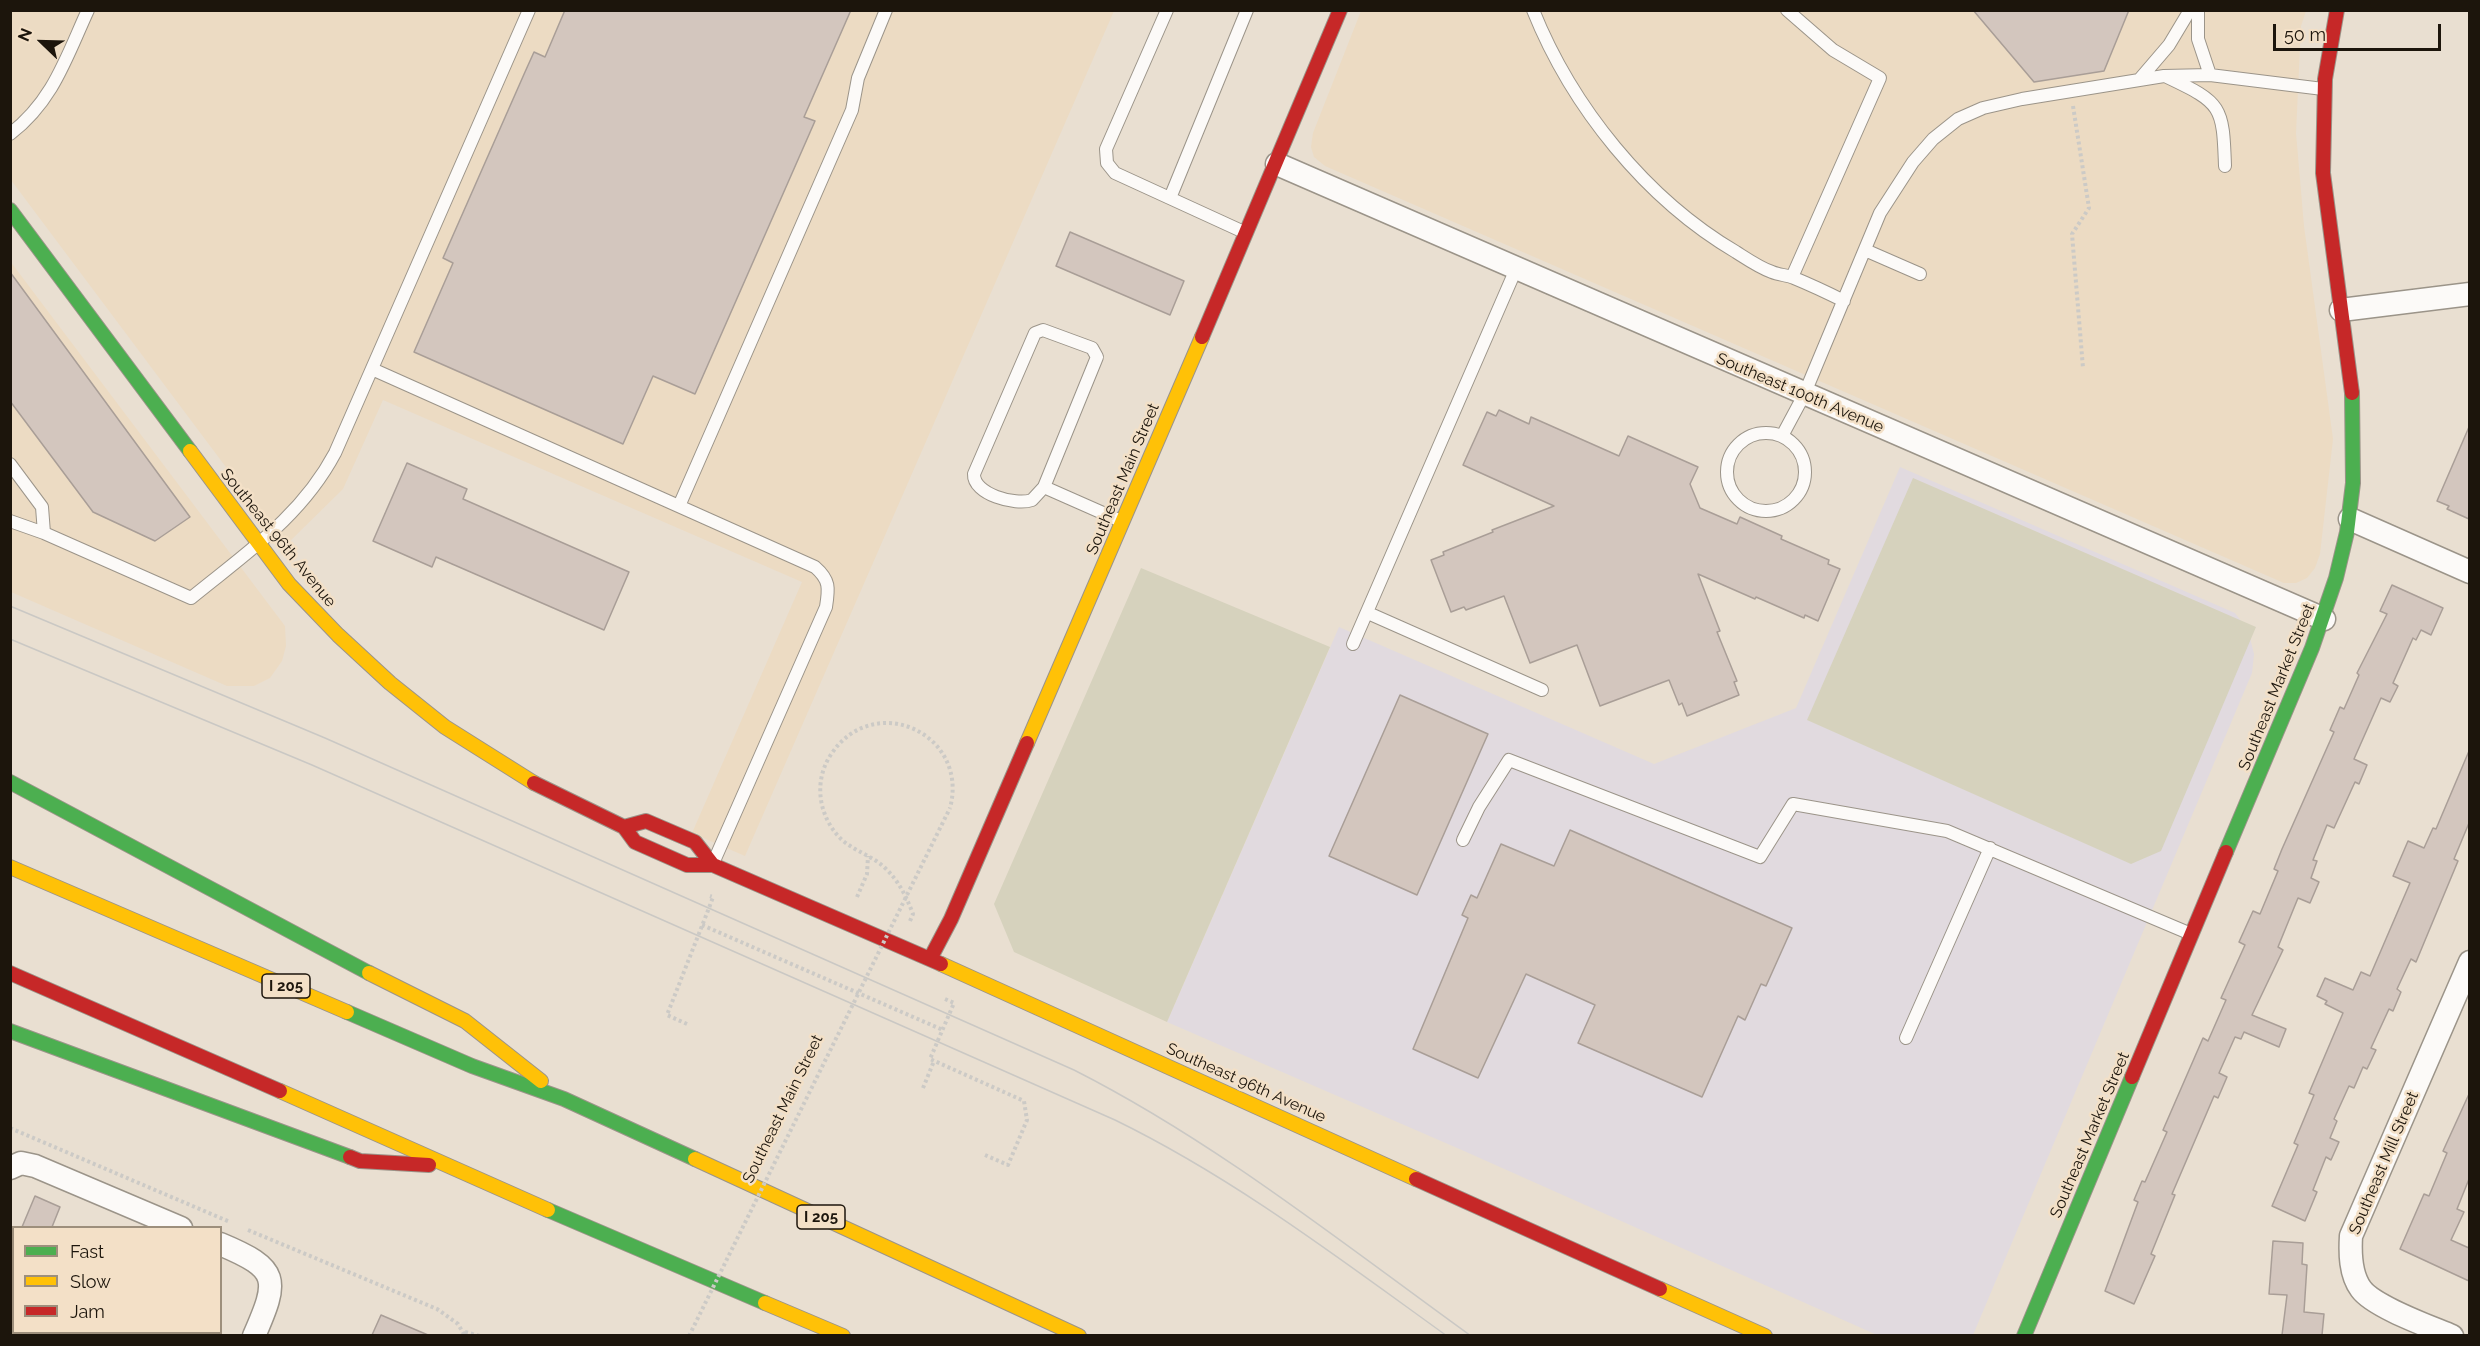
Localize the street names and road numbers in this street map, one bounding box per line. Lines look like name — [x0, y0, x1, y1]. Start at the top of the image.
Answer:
street label: Southeast 100th Avenue — [1713, 349, 1887, 437]
street label: Southeast Main Street — [1082, 400, 1164, 558]
street label: Southeast 96th Avenue — [216, 465, 340, 611]
street label: Southeast Market Street — [2235, 601, 2319, 773]
road number: I 205 — [262, 974, 310, 998]
street label: Southeast Main Street — [739, 1032, 827, 1186]
street label: Southeast 96th Avenue — [1163, 1039, 1329, 1127]
street label: Southeast Market Street — [2046, 1049, 2134, 1221]
street label: Southeast Mill Street — [2345, 1089, 2423, 1237]
road number: I 205 — [797, 1205, 845, 1229]

